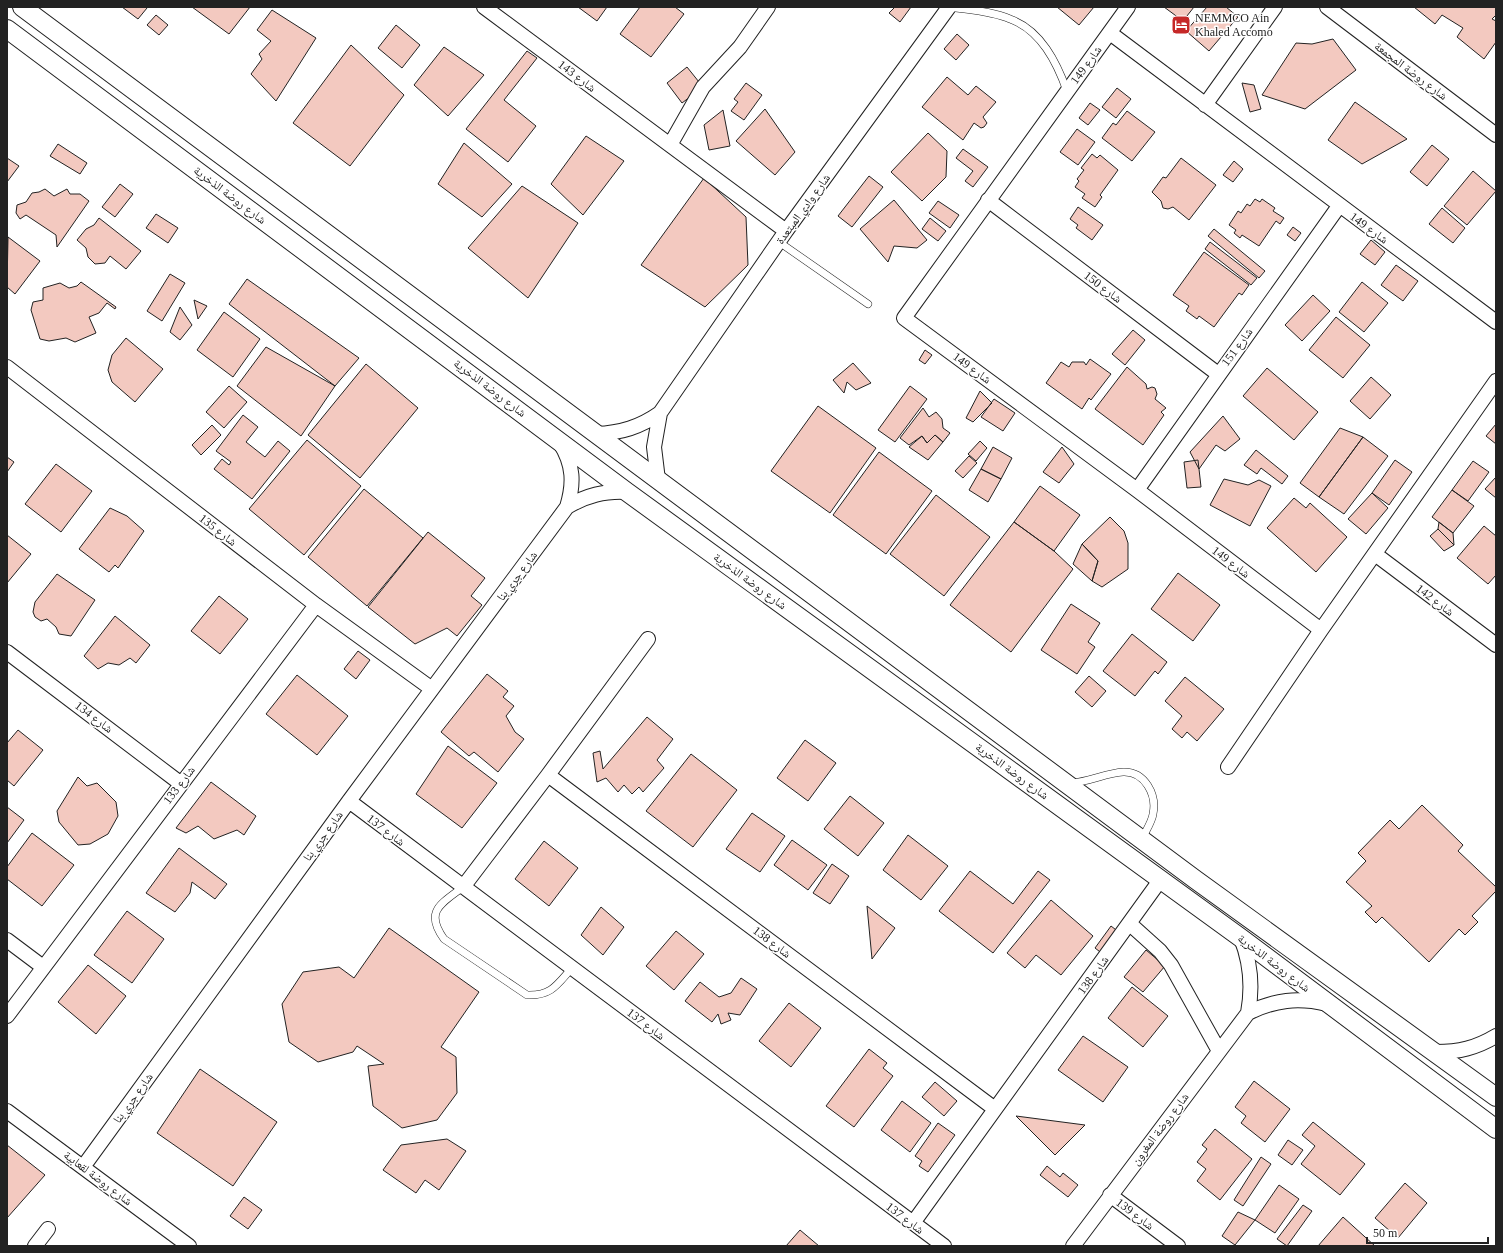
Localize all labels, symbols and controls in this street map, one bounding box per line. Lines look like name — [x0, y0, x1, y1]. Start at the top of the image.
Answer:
place label: NEMMCO Ain Khaled Accomo — [1195, 11, 1273, 39]
hotel icon: NEMMCO Ain Khaled Accomo — [1170, 14, 1192, 36]
street label: شارع روضة المجمعة — [1371, 39, 1450, 104]
street label: شارع 149 — [1067, 43, 1105, 87]
street label: شارع 143 — [555, 57, 599, 96]
street label: شارع روضة الذخرية — [190, 163, 269, 228]
street label: شارع وادي المبتعدة — [773, 171, 836, 249]
street label: شارع 149 — [1347, 209, 1391, 247]
street label: شارع 150 — [1081, 268, 1125, 307]
street label: شارع 151 — [1218, 325, 1256, 369]
street label: شارع 149 — [950, 349, 994, 387]
street label: شارع روضة الذخرية — [450, 356, 529, 421]
street label: شارع 135 — [196, 511, 240, 550]
street label: شارع 149 — [1209, 543, 1253, 582]
street label: شارع جري بنا — [494, 548, 543, 605]
street label: شارع روضة الذخرية — [710, 550, 789, 613]
street label: شارع 142 — [1413, 581, 1457, 620]
street label: شارع 134 — [72, 698, 116, 737]
street label: شارع روضة الذخرية — [972, 740, 1051, 803]
street label: شارع 133 — [160, 763, 199, 807]
street label: شارع جري بنا — [300, 808, 348, 866]
street label: شارع 137 — [364, 811, 408, 850]
street label: شارع 138 — [750, 923, 794, 962]
street label: شارع روضة الذخرية — [1234, 931, 1313, 996]
street label: شارع 138 — [1074, 953, 1112, 997]
street label: شارع 137 — [624, 1005, 668, 1044]
street label: شارع جري بنا — [110, 1070, 158, 1128]
street label: شارع روضة المغرون — [1128, 1090, 1193, 1168]
street label: شارع روضة لقعابية — [60, 1148, 135, 1209]
street label: شارع 139 — [1113, 1195, 1157, 1234]
street label: شارع 137 — [883, 1199, 927, 1238]
scale bar — [1367, 1219, 1488, 1245]
text: 50 m — [1373, 1226, 1398, 1240]

